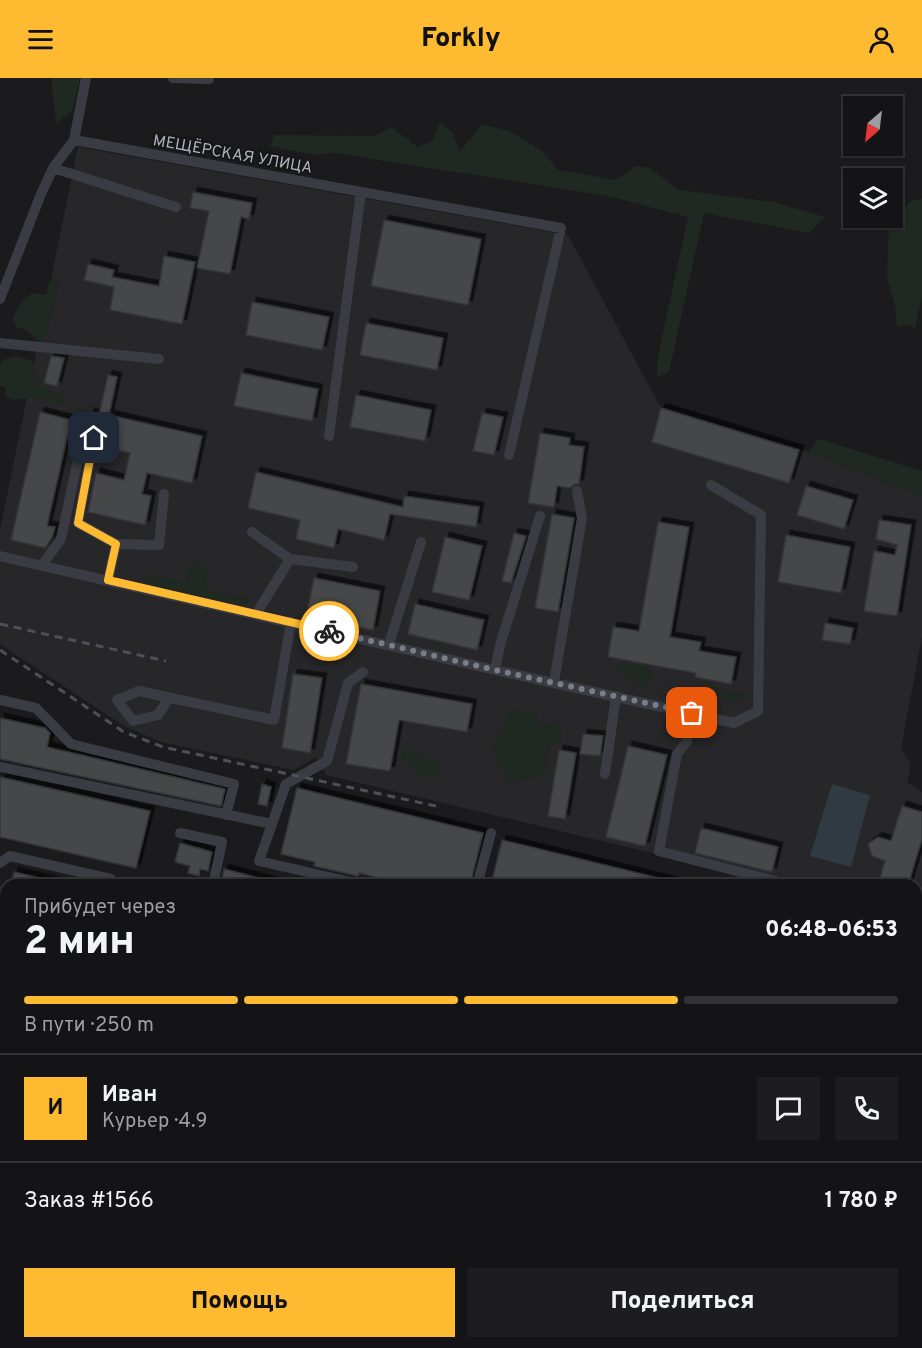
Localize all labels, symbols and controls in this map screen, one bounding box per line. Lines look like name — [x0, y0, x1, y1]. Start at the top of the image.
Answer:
text: Forkly — [421, 22, 501, 56]
icon: menu — [24, 23, 57, 56]
icon: person — [865, 23, 898, 56]
north arrow — [843, 96, 903, 156]
map controls — [843, 96, 903, 228]
street label: МЕЩЁРСКАЯ УЛИЦА — [151, 129, 314, 179]
button: layers — [843, 168, 903, 228]
pin — [68, 412, 119, 463]
icon: home — [77, 421, 110, 454]
courier — [299, 601, 359, 661]
icon: bike — [313, 615, 346, 648]
pin — [666, 687, 717, 738]
icon: bag — [675, 696, 708, 729]
text: Прибудет через — [24, 895, 176, 921]
text: 06:48–06:53 — [765, 917, 898, 944]
text: 2 мин — [24, 919, 135, 968]
text: В пути · 250 m — [24, 1013, 154, 1039]
button: chat — [757, 1077, 820, 1140]
button: phone — [835, 1077, 898, 1140]
text: Иван — [102, 1082, 157, 1109]
text: И — [48, 1095, 63, 1122]
text: Курьер · 4.9 — [102, 1109, 207, 1135]
text: Заказ #1566 — [24, 1188, 154, 1215]
text: 1 780 ₽ — [825, 1188, 898, 1215]
button: Помощь — [24, 1268, 455, 1337]
button: Поделиться — [467, 1268, 898, 1337]

